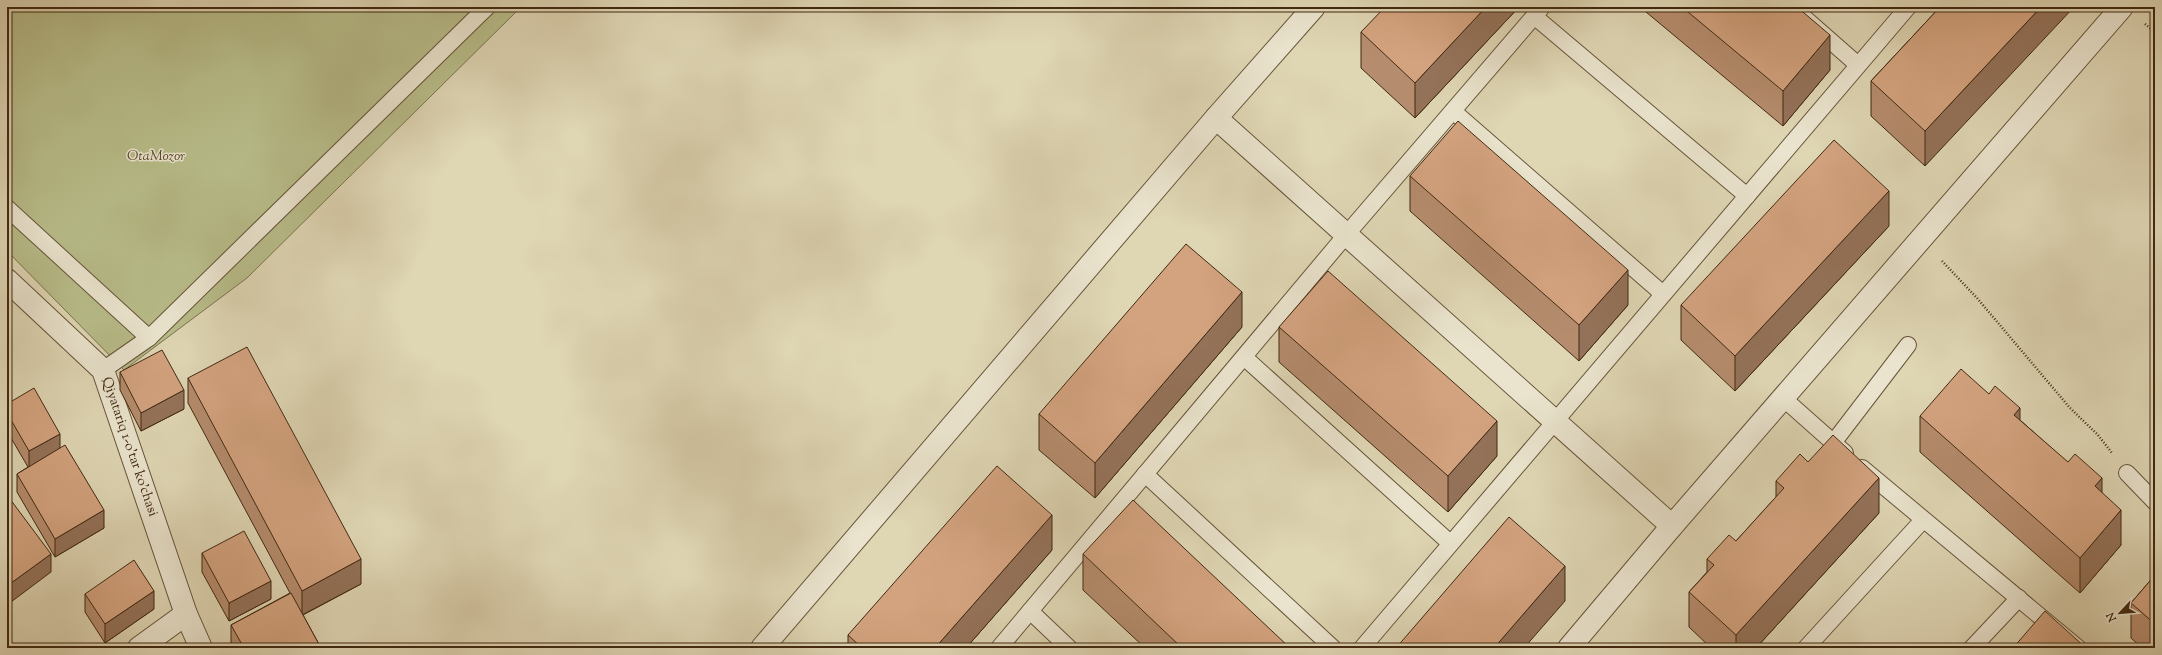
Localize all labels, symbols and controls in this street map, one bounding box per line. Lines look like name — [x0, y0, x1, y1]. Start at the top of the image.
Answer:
park label: OtaMozor — [127, 147, 185, 167]
street label: Qiyatariq 1-o'tar ko'chasi — [96, 374, 162, 520]
north arrow — [2100, 593, 2140, 633]
text: N — [2103, 609, 2121, 625]

